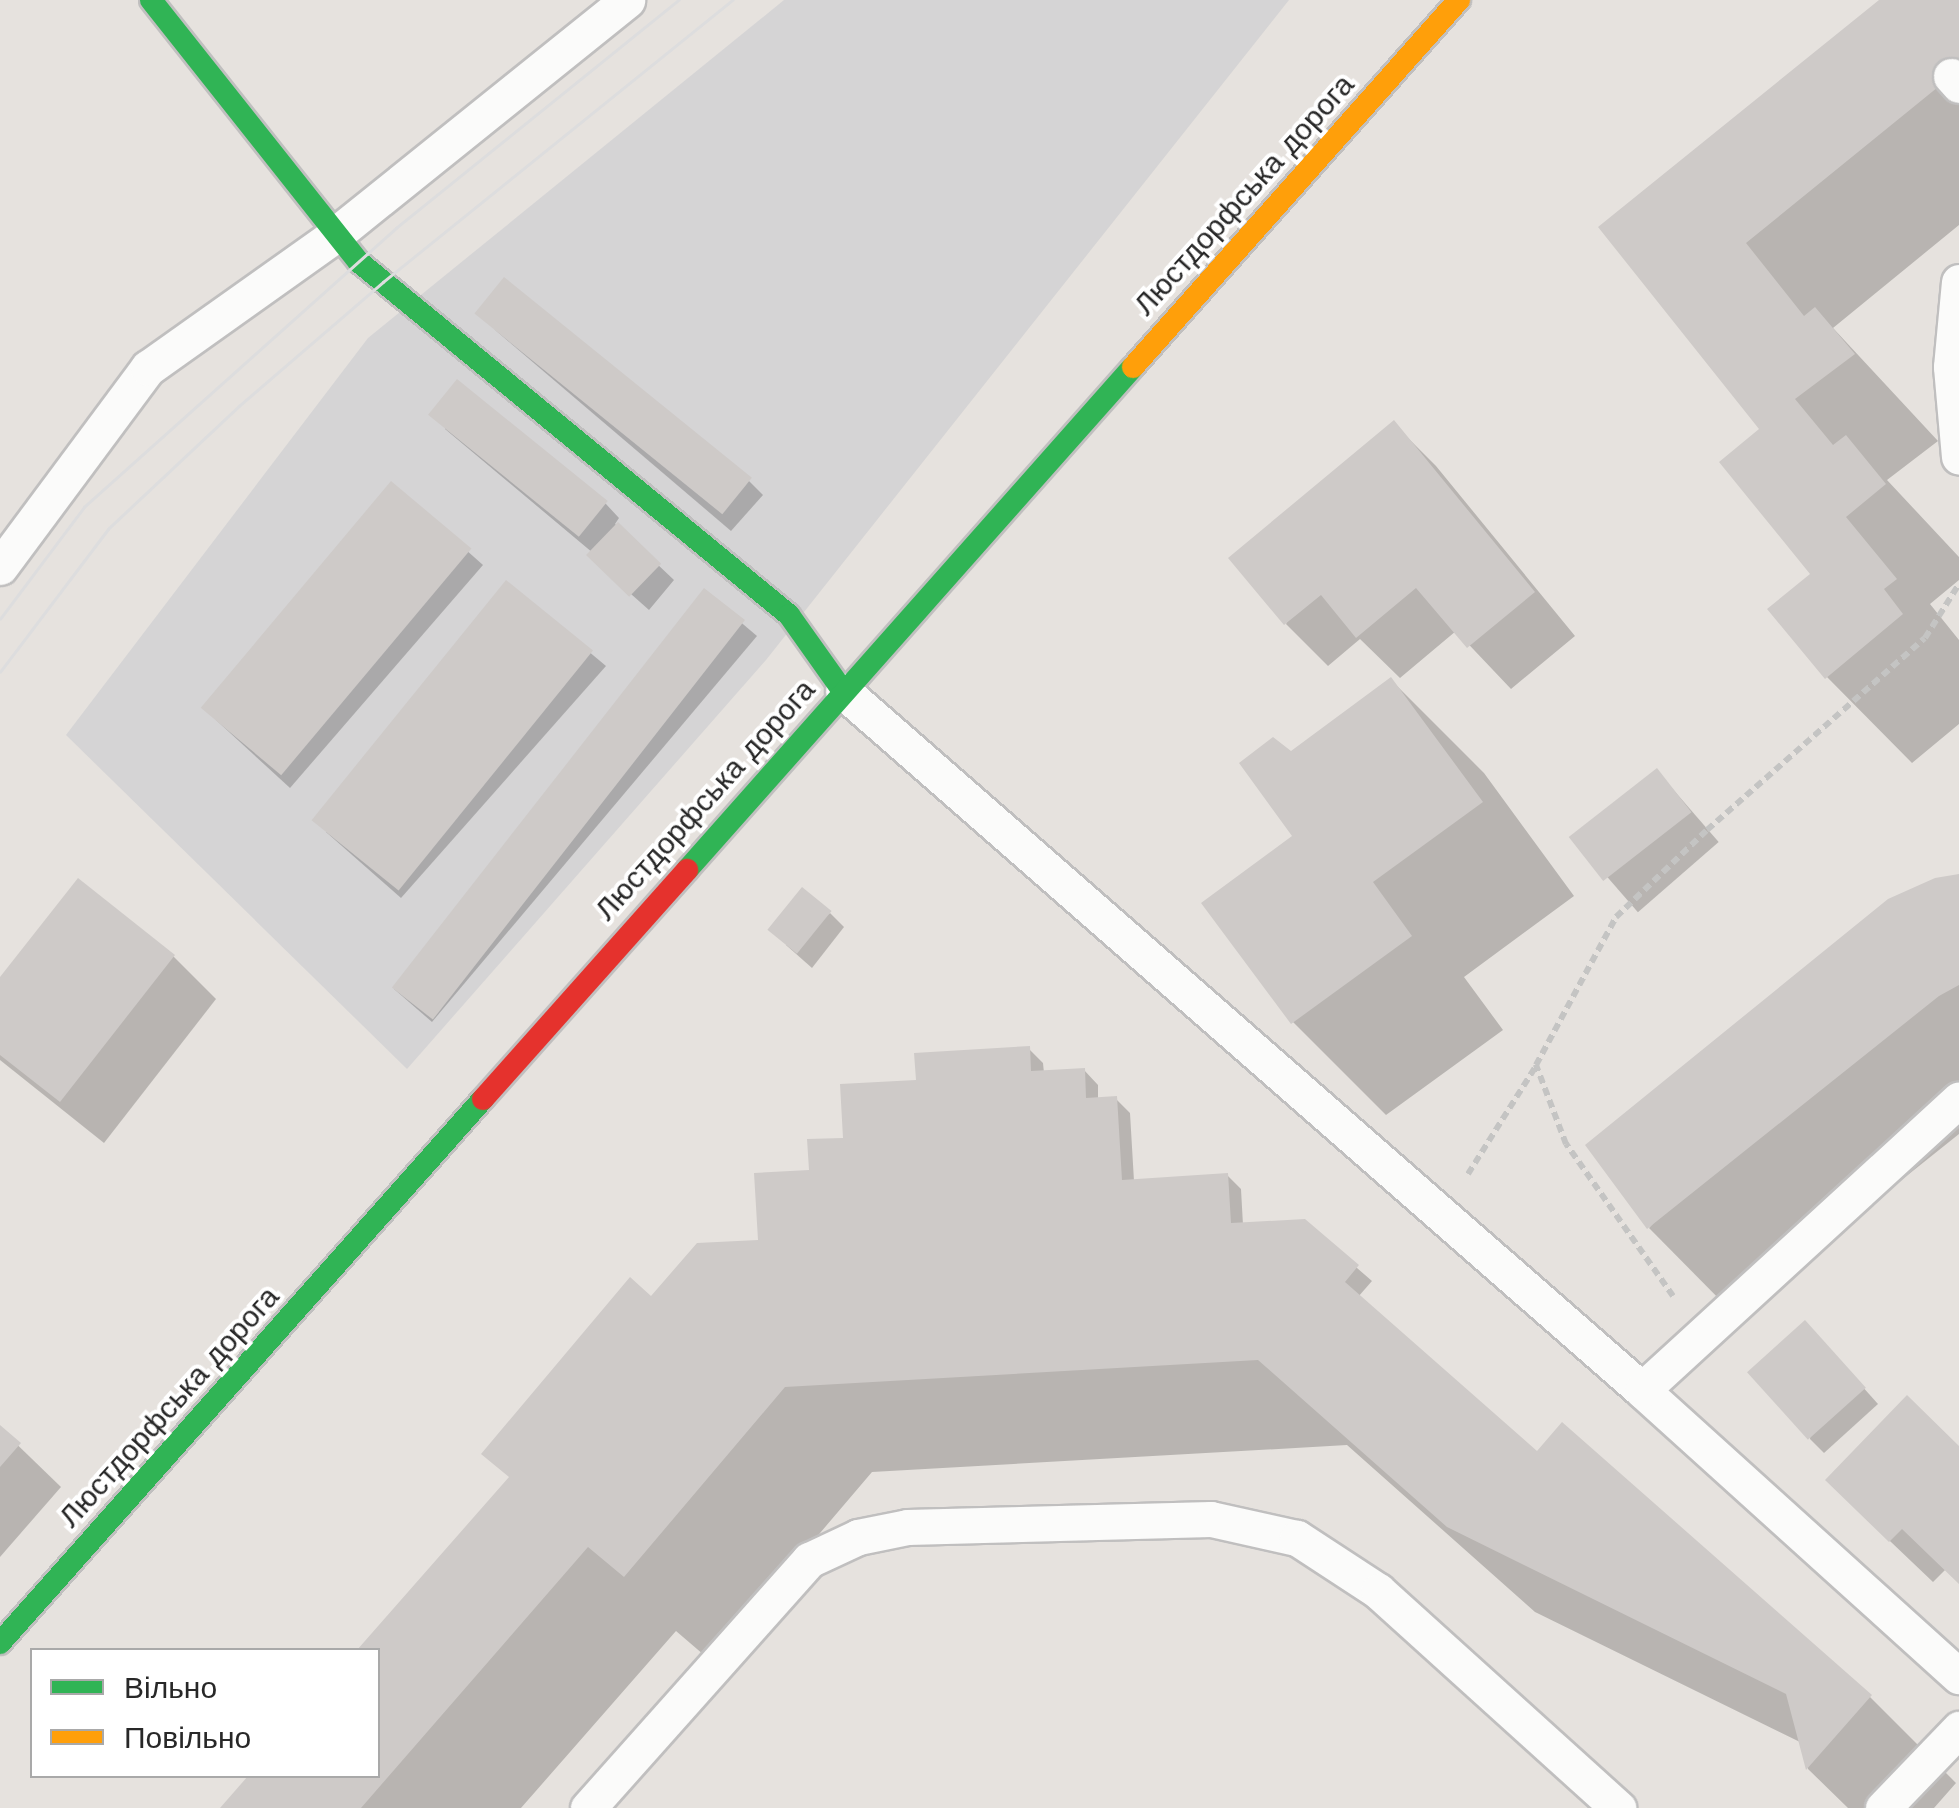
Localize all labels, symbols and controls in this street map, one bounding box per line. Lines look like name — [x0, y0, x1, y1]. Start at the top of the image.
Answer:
street label: Люстдорфська дорога — [1126, 67, 1362, 323]
street label: Люстдорфська дорога — [587, 672, 823, 928]
street label: Люстдорфська дорога — [51, 1279, 287, 1535]
legend — [30, 1648, 380, 1778]
text: Вільно — [124, 1670, 217, 1705]
text: Повільно — [124, 1720, 251, 1755]

